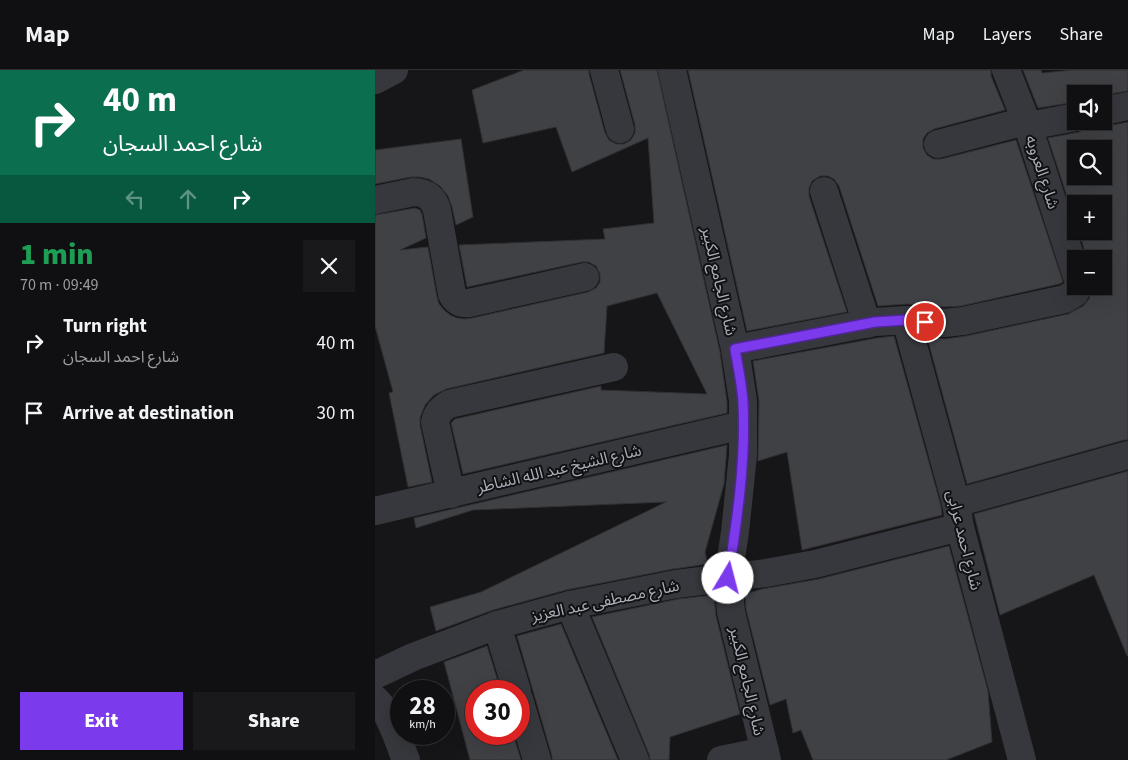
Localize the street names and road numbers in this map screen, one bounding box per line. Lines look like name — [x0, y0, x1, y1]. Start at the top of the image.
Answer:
street label: شارع العروبه — [1019, 133, 1064, 212]
street label: شارع الجامع الكبير — [695, 224, 742, 338]
street label: شارع الشيخ عبد الله الشاطر — [474, 439, 644, 500]
street label: شارع احمد عرابى — [940, 488, 987, 593]
street label: شارع مصطفى عبد العزيز — [528, 575, 681, 629]
street label: شارع الجامع الكبير — [723, 624, 770, 738]

